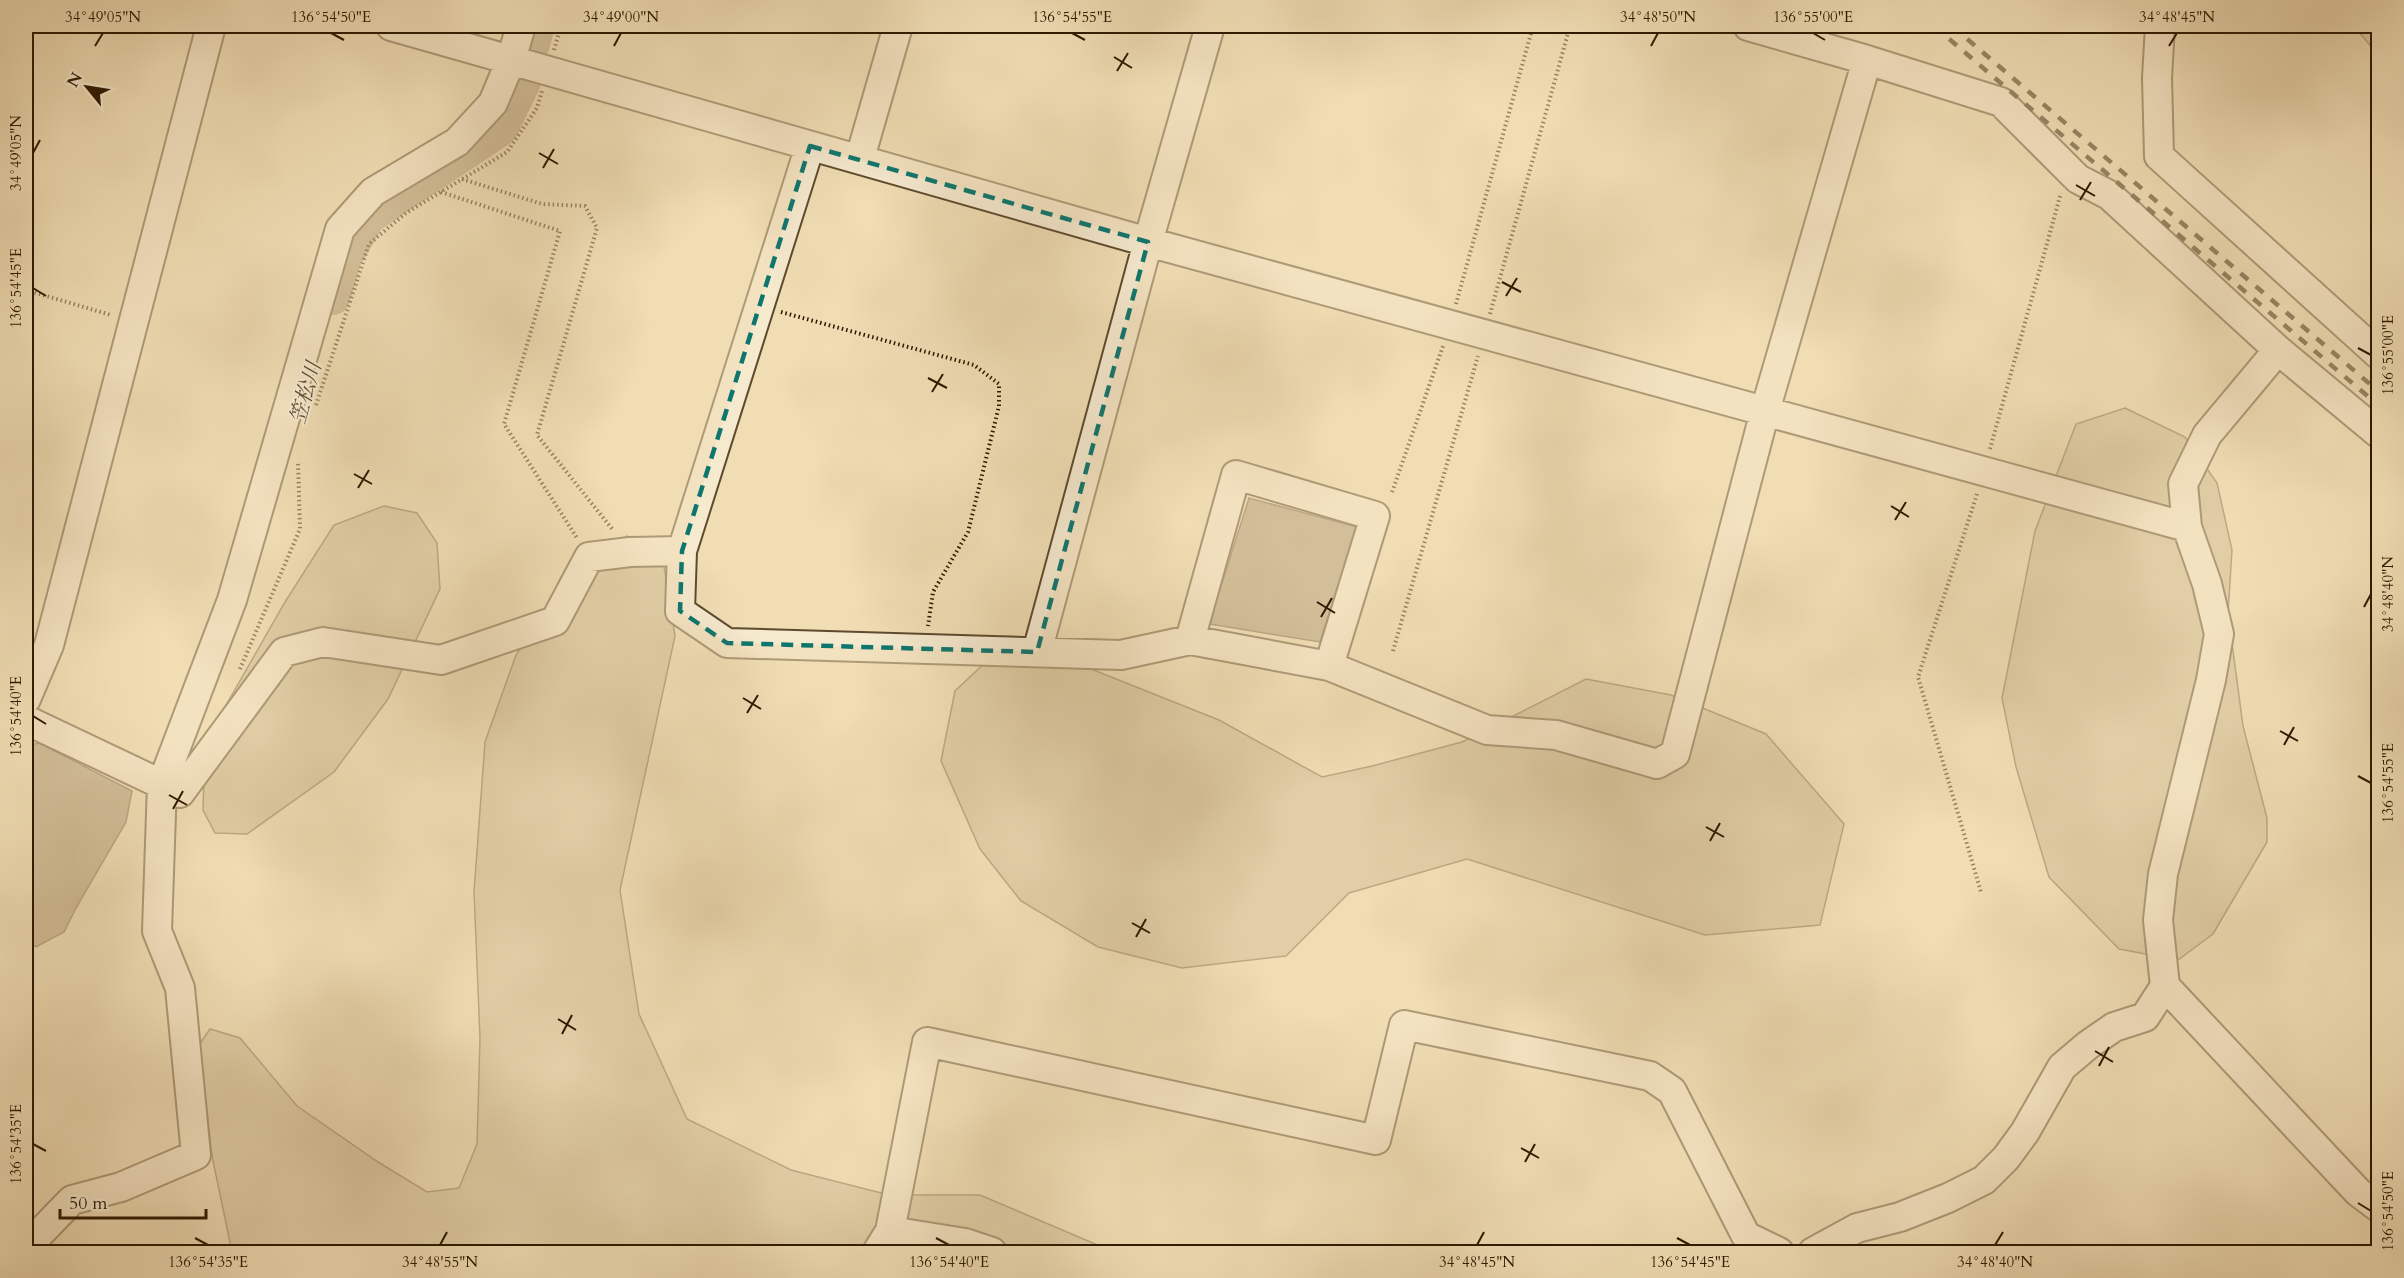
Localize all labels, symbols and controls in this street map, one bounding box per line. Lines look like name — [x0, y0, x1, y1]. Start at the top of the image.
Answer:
text: 34°49'05"N — [65, 7, 141, 27]
text: 136°54'50"E — [291, 7, 371, 27]
text: 34°49'00"N — [583, 7, 659, 27]
text: 136°54'55"E — [1032, 7, 1112, 27]
text: 34°48'50"N — [1620, 7, 1696, 27]
text: 136°55'00"E — [1773, 7, 1853, 27]
text: 34°48'45"N — [2139, 7, 2215, 27]
north arrow — [57, 57, 117, 117]
text: N — [62, 68, 88, 92]
text: 34°49'05"N — [6, 115, 26, 191]
text: 136°54'45"E — [6, 248, 26, 328]
text: 136°55'00"E — [2378, 315, 2398, 395]
water label: 笠松川 — [283, 357, 329, 427]
text: 34°48'40"N — [2378, 556, 2398, 632]
text: 136°54'40"E — [6, 676, 26, 756]
text: 136°54'55"E — [2378, 743, 2398, 823]
text: 136°54'35"E — [6, 1104, 26, 1184]
text: 136°54'50"E — [2378, 1171, 2398, 1251]
scale bar — [60, 1182, 206, 1220]
text: 50 m — [69, 1191, 108, 1216]
text: 136°54'35"E — [168, 1252, 248, 1272]
text: 34°48'55"N — [402, 1252, 478, 1272]
text: 136°54'40"E — [909, 1252, 989, 1272]
text: 34°48'45"N — [1439, 1252, 1515, 1272]
text: 136°54'45"E — [1650, 1252, 1730, 1272]
text: 34°48'40"N — [1957, 1252, 2033, 1272]

